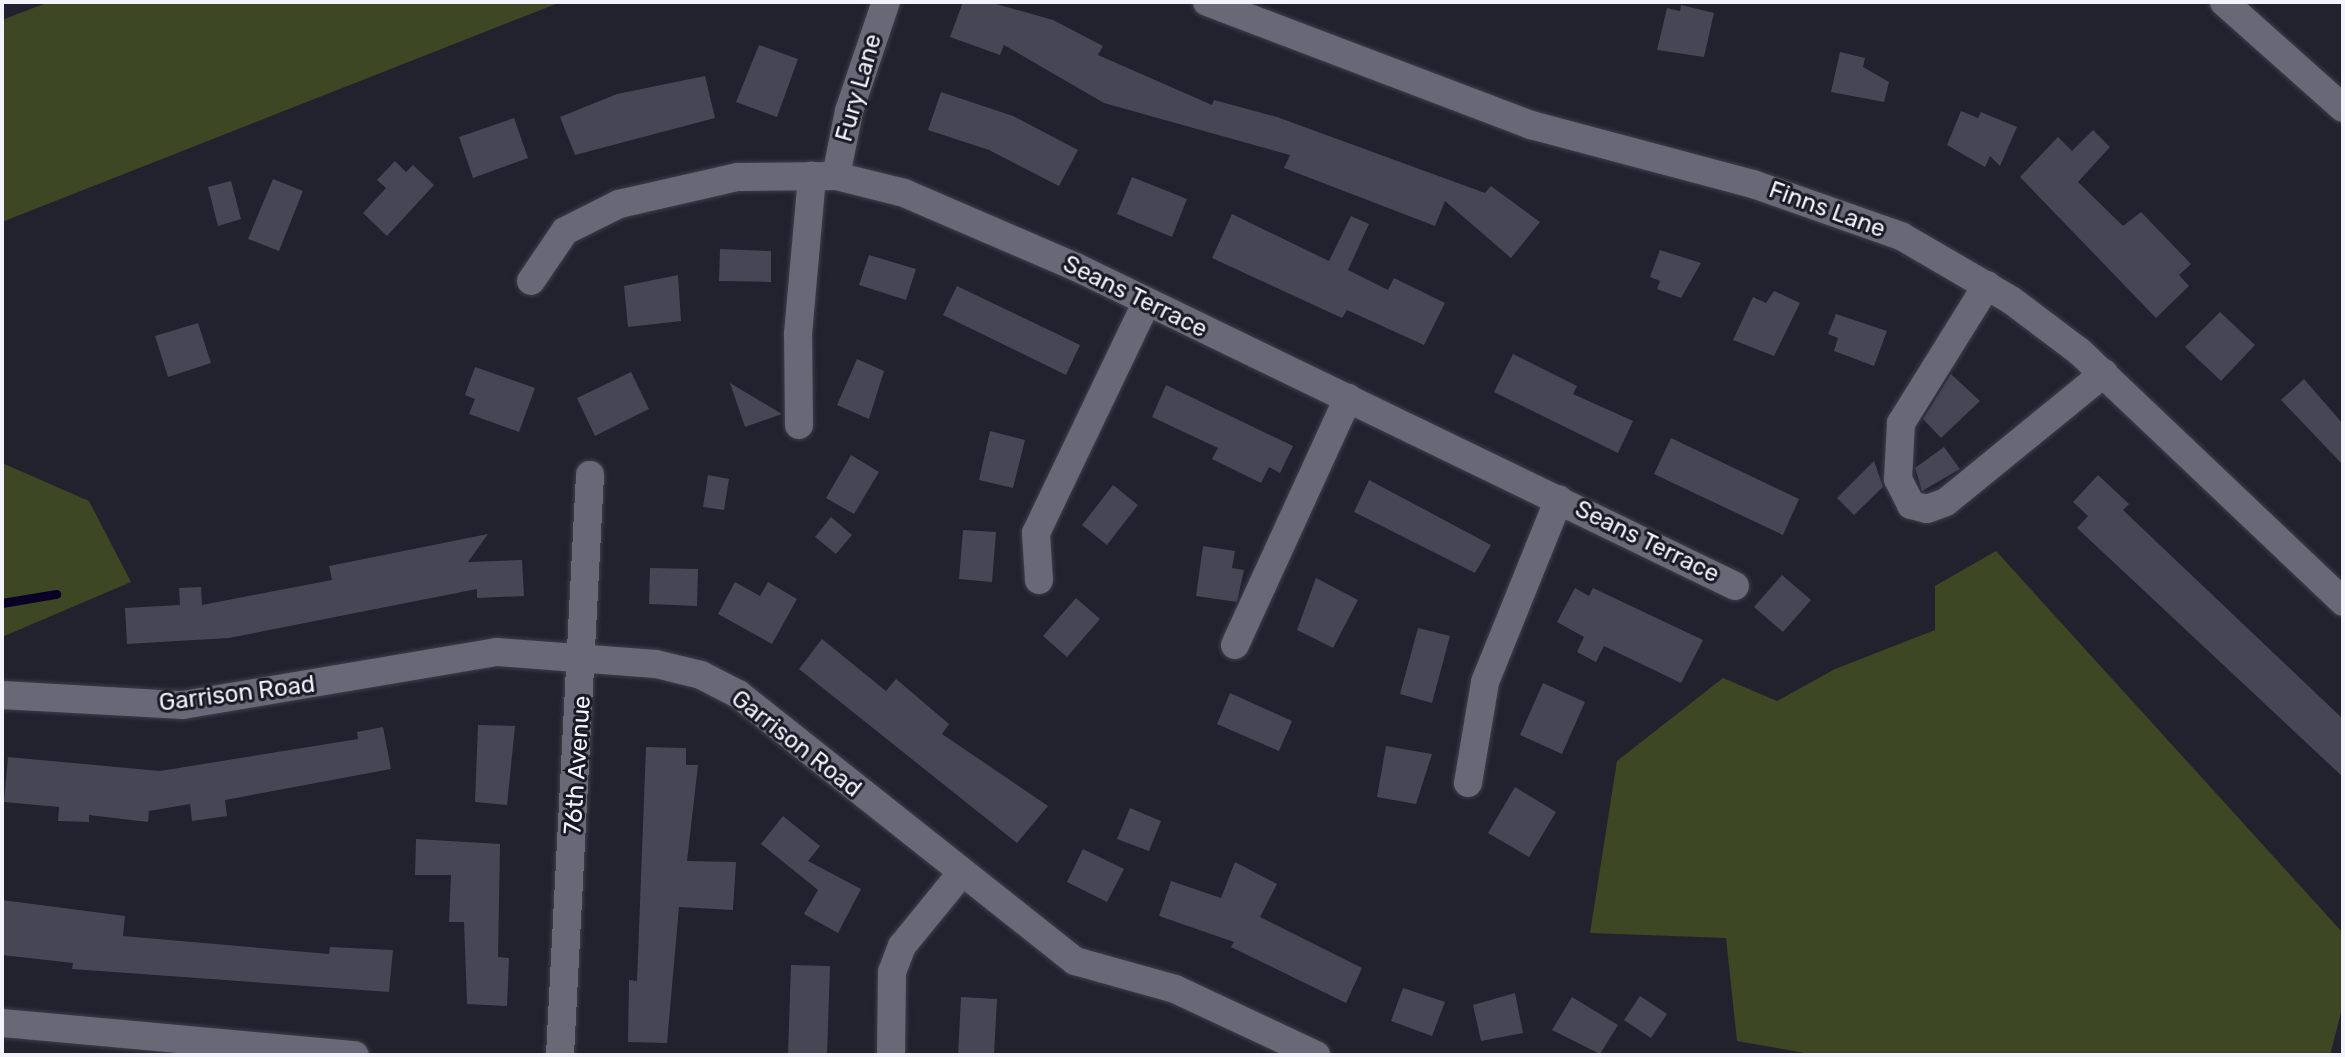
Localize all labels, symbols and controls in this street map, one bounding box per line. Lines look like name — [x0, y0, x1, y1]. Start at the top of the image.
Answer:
street label: Fury Lane — [830, 31, 888, 145]
street label: Finns Lane — [1765, 176, 1889, 244]
street label: Seans Terrace — [1058, 250, 1212, 344]
street label: Seans Terrace — [1570, 495, 1724, 589]
street label: Garrison Road — [157, 670, 317, 718]
street label: Garrison Road — [725, 684, 867, 804]
street label: 76th Avenue — [559, 694, 597, 836]

